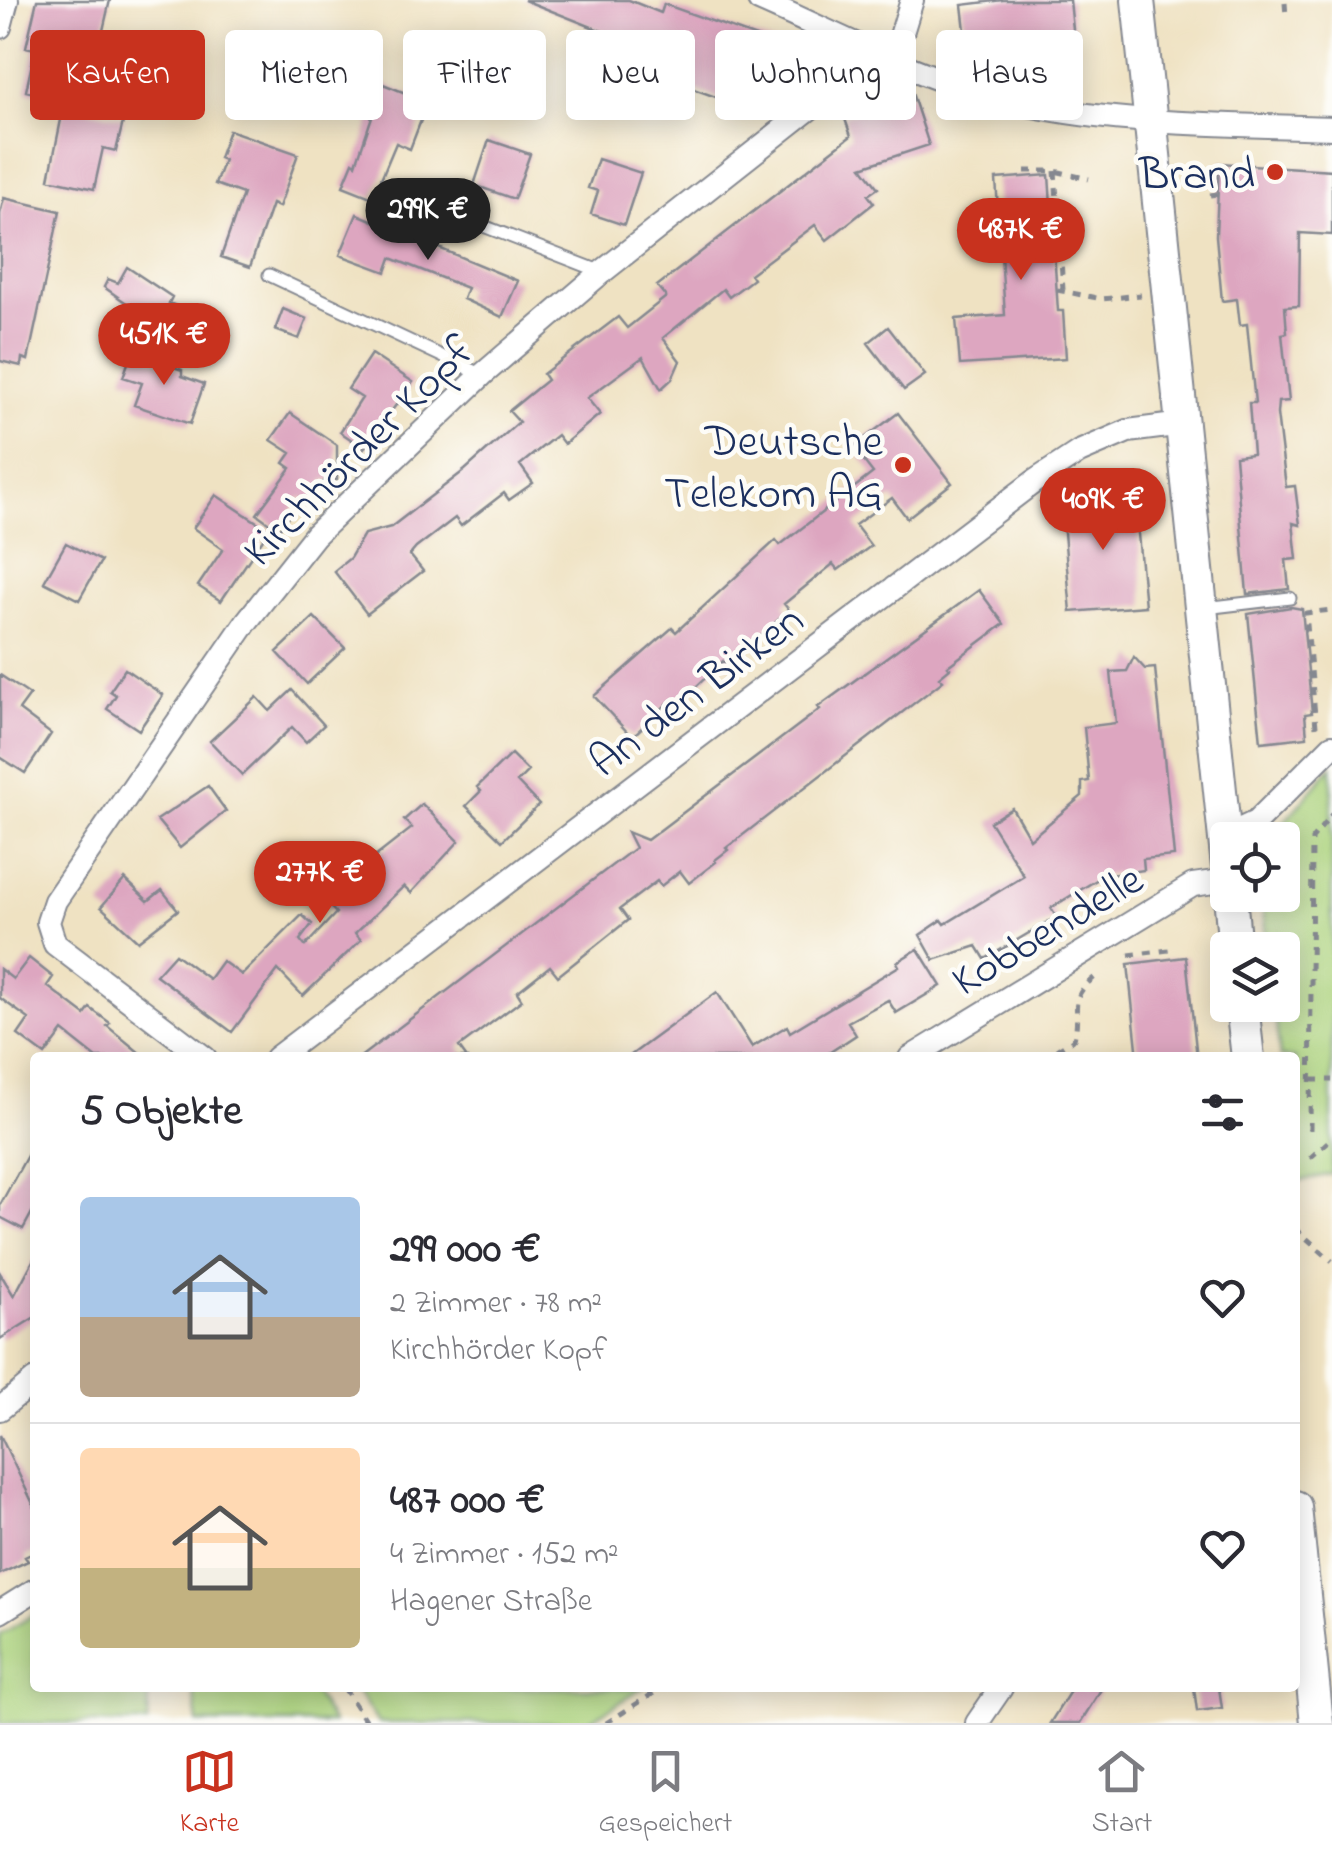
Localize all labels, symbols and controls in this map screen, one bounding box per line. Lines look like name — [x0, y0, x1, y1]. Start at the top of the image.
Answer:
chip: Kaufen — [30, 30, 205, 120]
chip: Mieten — [225, 30, 383, 120]
chip: Filter — [403, 30, 546, 120]
chip: Neu — [566, 30, 695, 120]
chip: Wohnung — [715, 30, 916, 120]
chip: Haus — [936, 30, 1083, 120]
place label: Brand — [1138, 144, 1255, 210]
marker: Brand — [1264, 161, 1286, 183]
pin: 299K € — [347, 178, 509, 263]
text: 299K € — [388, 187, 469, 234]
pin: 487K € — [940, 198, 1102, 283]
text: 487K € — [979, 207, 1063, 254]
pin: 451K € — [83, 303, 245, 388]
text: 451K € — [120, 312, 208, 359]
street label: Kirchhörder Kopf — [229, 321, 492, 584]
place label: Deutsche Telekom AG — [664, 411, 884, 529]
marker: Deutsche Telekom AG — [892, 454, 914, 476]
pin: 409K € — [1022, 468, 1184, 553]
text: 409K € — [1062, 477, 1144, 524]
street label: An den Birken — [577, 590, 819, 796]
map controls — [1210, 822, 1300, 1022]
button: locate — [1210, 822, 1300, 912]
pin: 277K € — [239, 841, 401, 926]
street label: Kobbendelle — [940, 849, 1158, 1015]
text: 277K € — [276, 850, 364, 897]
button: layers — [1210, 932, 1300, 1022]
text: 5 Objekte — [80, 1082, 242, 1143]
icon: filters — [1195, 1085, 1250, 1140]
text: 299 000 € — [390, 1220, 541, 1281]
icon: home — [160, 1237, 280, 1357]
icon: heart — [1195, 1270, 1250, 1325]
text: 2 Zimmer · 78 m² — [390, 1281, 602, 1328]
text: Kirchhörder Kopf — [390, 1328, 607, 1375]
text: 487 000 € — [390, 1471, 545, 1532]
icon: home — [160, 1488, 280, 1608]
icon: heart — [1195, 1521, 1250, 1576]
text: 4 Zimmer · 152 m² — [390, 1532, 619, 1579]
text: Hagener Straße — [390, 1579, 592, 1626]
tab: Karte — [180, 1744, 239, 1845]
tab: Gespeichert — [599, 1744, 732, 1845]
tab: Start — [1092, 1744, 1152, 1845]

